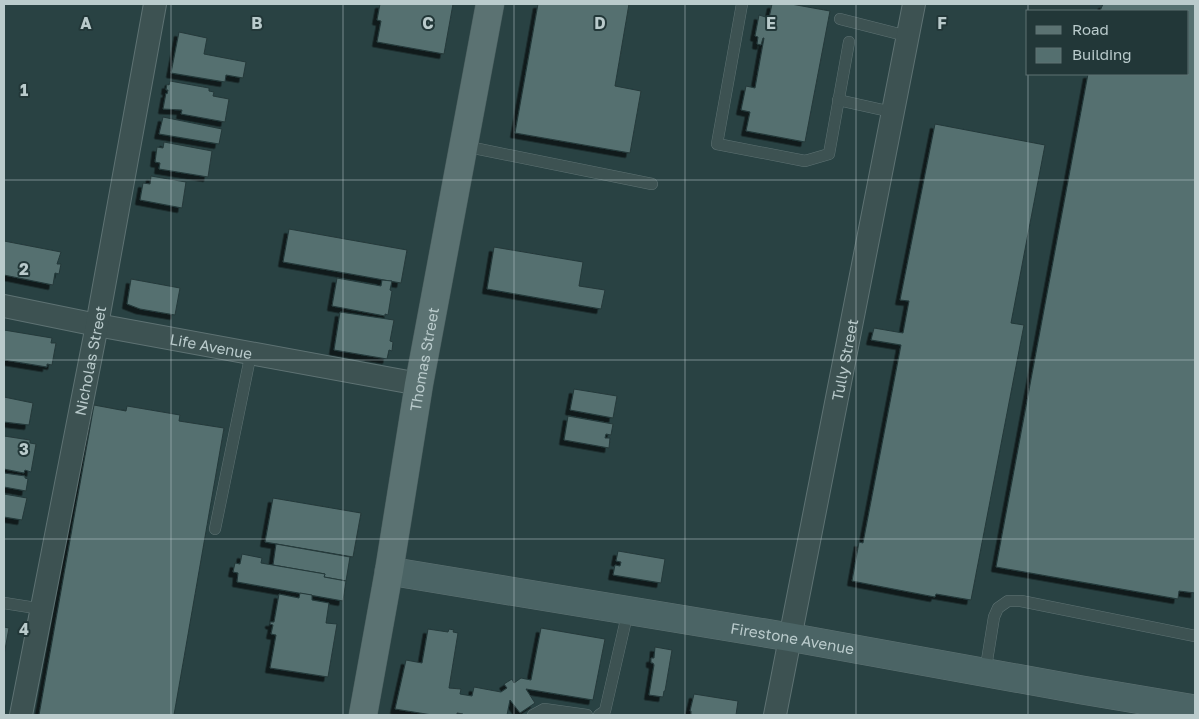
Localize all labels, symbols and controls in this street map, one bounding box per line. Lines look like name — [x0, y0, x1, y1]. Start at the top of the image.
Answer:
legend — [1026, 10, 1189, 75]
text: A — [80, 13, 92, 33]
text: B — [251, 13, 263, 33]
text: C — [422, 13, 434, 33]
text: D — [594, 13, 606, 33]
text: E — [766, 13, 776, 33]
text: F — [937, 13, 947, 33]
text: Road — [1072, 20, 1109, 38]
text: Building — [1072, 45, 1132, 63]
text: 1 — [20, 80, 28, 100]
text: 2 — [19, 259, 29, 279]
street label: Nicholas Street — [71, 304, 109, 417]
street label: Thomas Street — [406, 306, 442, 413]
street label: Tully Street — [828, 317, 861, 402]
street label: Life Avenue — [169, 330, 254, 362]
text: 3 — [19, 439, 29, 459]
text: 4 — [19, 619, 29, 639]
street label: Firestone Avenue — [729, 619, 856, 658]

